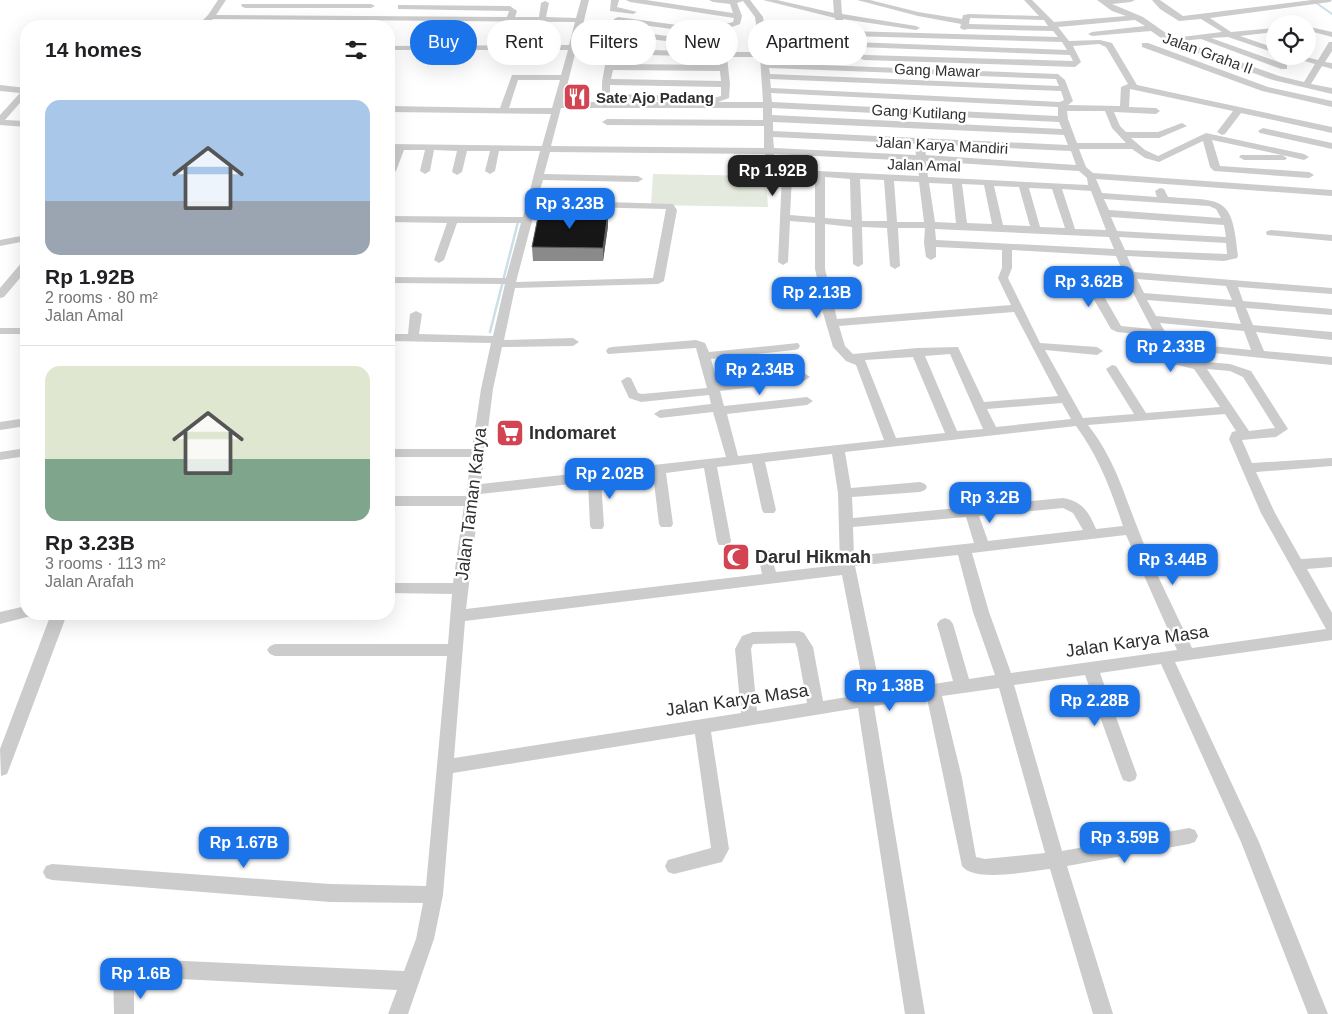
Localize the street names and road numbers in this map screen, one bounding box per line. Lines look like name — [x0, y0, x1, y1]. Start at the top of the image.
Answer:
street label: Jalan Graha II — [1161, 29, 1255, 77]
street label: Gang Mawar — [894, 60, 980, 80]
street label: Gang Kutilang — [871, 101, 967, 123]
street label: Jalan Karya Mandiri — [875, 133, 1009, 157]
street label: Jalan Amal — [887, 155, 961, 175]
street label: Jalan Taman Karya — [452, 425, 490, 582]
street label: Jalan Karya Masa — [1064, 621, 1211, 661]
street label: Jalan Karya Masa — [664, 680, 811, 720]

